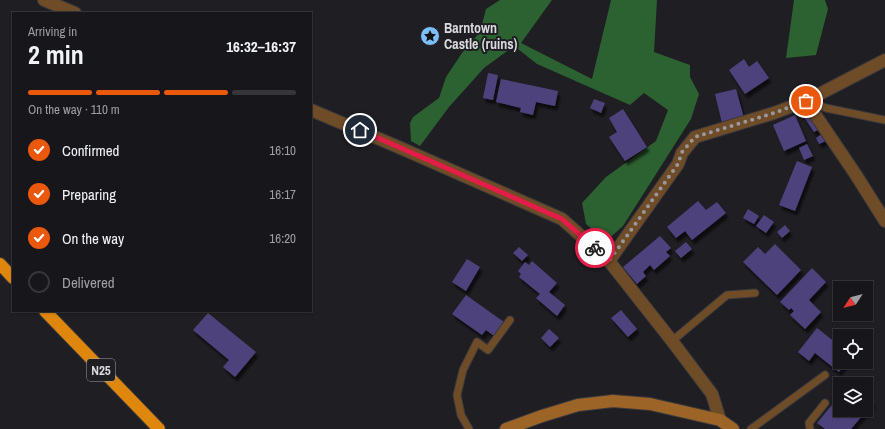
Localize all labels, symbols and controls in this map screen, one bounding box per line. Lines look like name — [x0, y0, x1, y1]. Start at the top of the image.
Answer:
place label: Barntown Castle (ruins) — [444, 19, 518, 53]
text: Arriving in — [28, 23, 77, 40]
place icon: Barntown Castle (ruins) — [419, 25, 441, 47]
text: 16:32–16:37 — [226, 36, 296, 57]
text: 2 min — [28, 37, 84, 72]
pin — [789, 84, 823, 118]
icon: bag — [795, 90, 817, 112]
text: On the way · 110 m — [28, 101, 120, 118]
pin — [343, 113, 377, 147]
icon: home — [349, 119, 371, 141]
icon: check — [28, 139, 50, 161]
text: Confirmed — [62, 140, 119, 161]
text: 16:10 — [269, 142, 296, 159]
icon: check — [28, 183, 50, 205]
text: Preparing — [62, 184, 116, 205]
text: 16:17 — [269, 186, 296, 203]
icon: check — [28, 227, 50, 249]
text: On the way — [62, 228, 124, 249]
courier — [575, 228, 615, 268]
text: 16:20 — [269, 230, 296, 247]
icon: bike — [584, 237, 606, 259]
text: Delivered — [62, 272, 115, 293]
north arrow — [833, 281, 873, 321]
map controls — [833, 281, 873, 417]
button: locate — [833, 329, 873, 369]
road number: N25 — [87, 359, 115, 381]
button: layers — [833, 377, 873, 417]

